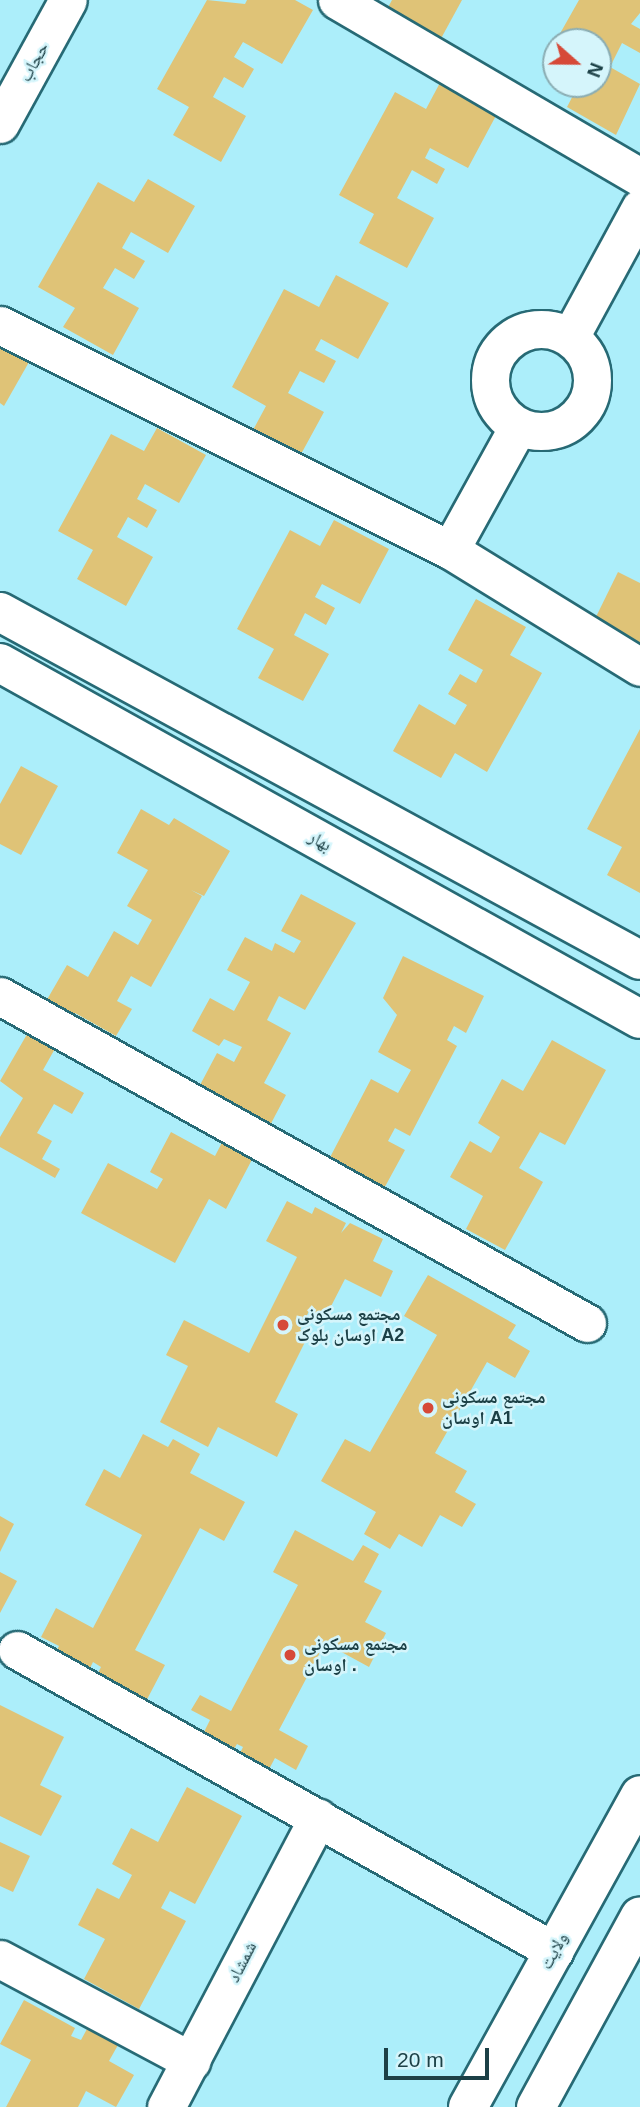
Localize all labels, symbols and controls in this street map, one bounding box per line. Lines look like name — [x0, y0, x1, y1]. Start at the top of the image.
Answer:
north arrow — [542, 28, 612, 98]
street label: حجاب — [14, 38, 54, 86]
text: N — [583, 60, 607, 80]
street label: بهار — [305, 826, 335, 856]
place label: مجتمع مسکونی اوسان بلوک A2 — [297, 1304, 404, 1346]
marker: مجتمع مسکونی اوسان بلوک A2 — [275, 1317, 291, 1333]
place label: مجتمع مسکونی اوسان A1 — [442, 1387, 545, 1430]
marker: مجتمع مسکونی اوسان A1 — [420, 1400, 436, 1416]
place label: مجتمع مسکونی اوسان . — [304, 1634, 407, 1676]
marker: مجتمع مسکونی اوسان . — [282, 1647, 298, 1663]
street label: ولایت — [535, 1929, 573, 1973]
street label: شمشاد — [223, 1938, 261, 1986]
scale bar — [388, 2034, 493, 2078]
text: 20 m — [397, 2048, 444, 2071]

